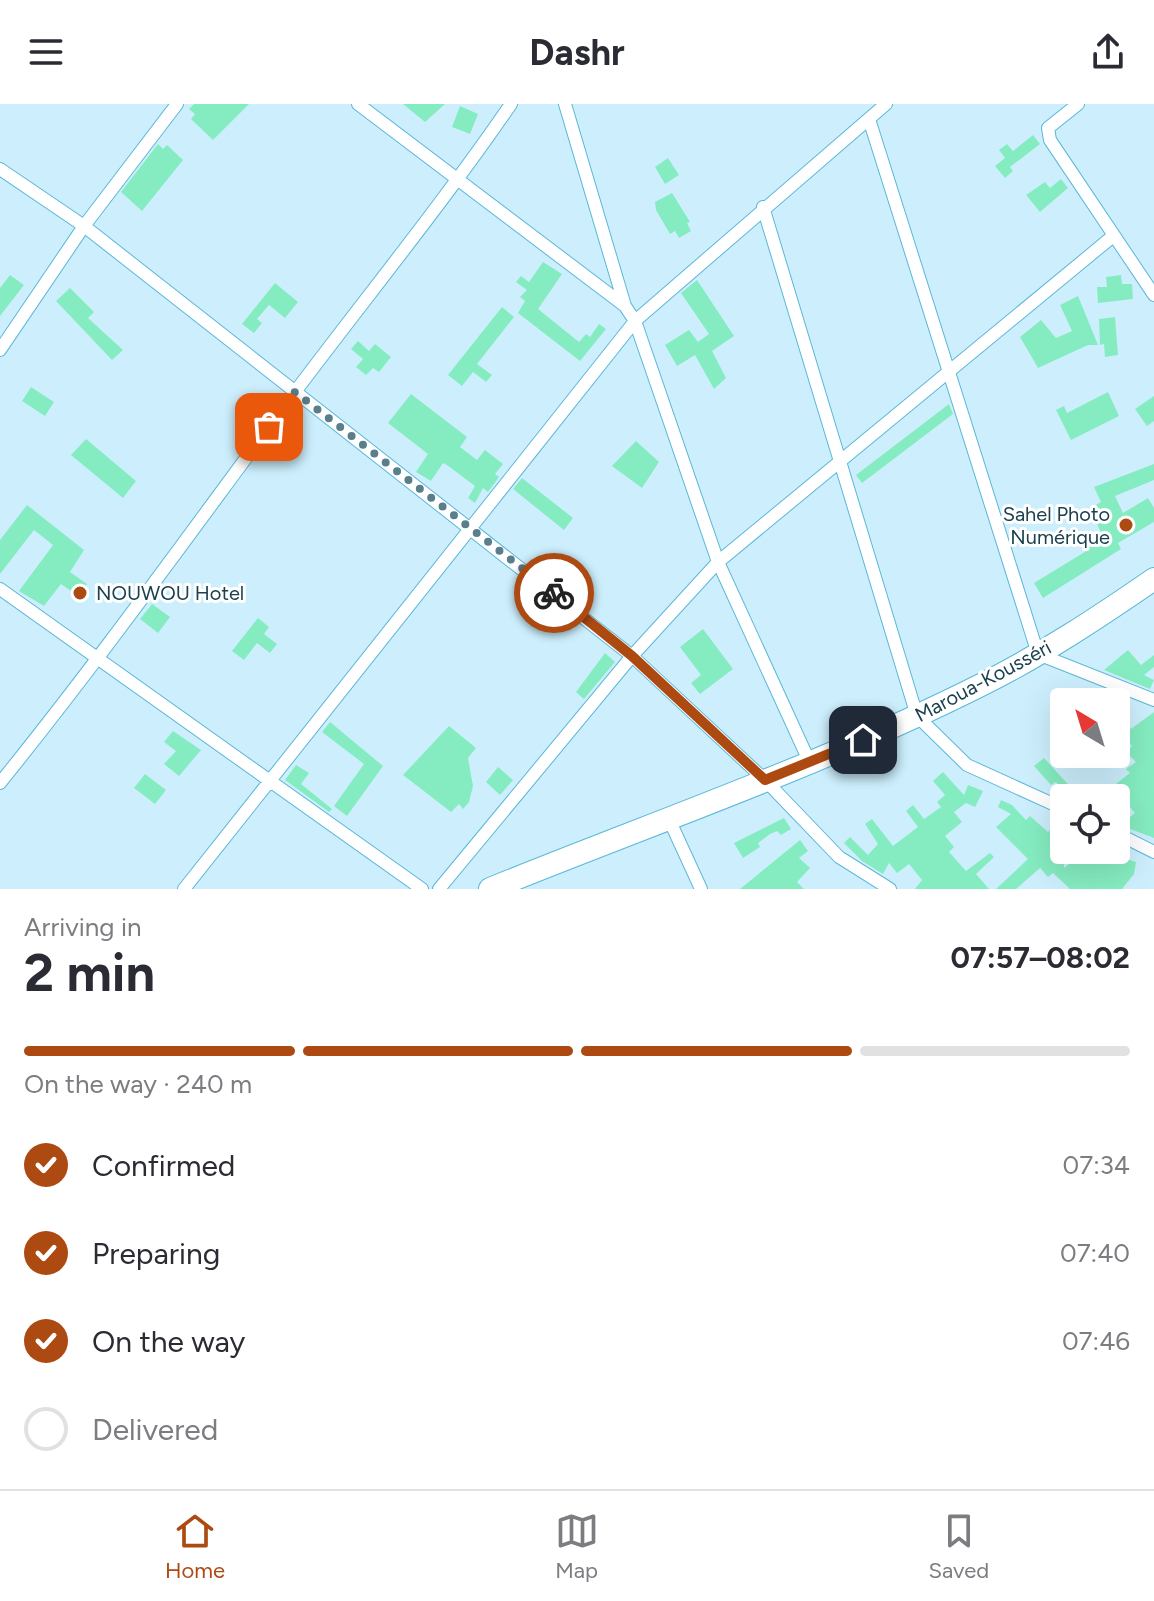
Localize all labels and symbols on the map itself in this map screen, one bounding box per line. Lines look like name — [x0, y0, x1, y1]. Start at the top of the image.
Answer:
pin — [235, 393, 303, 461]
place label: Sahel Photo Numérique — [1003, 502, 1110, 549]
marker: Sahel Photo Numérique — [1117, 516, 1135, 534]
courier — [514, 553, 594, 633]
place label: NOUWOU Hotel — [96, 581, 244, 605]
marker: NOUWOU Hotel — [71, 584, 89, 602]
street label: Maroua-Kousséri — [911, 635, 1055, 727]
north arrow — [1050, 688, 1130, 768]
pin — [829, 706, 897, 774]

